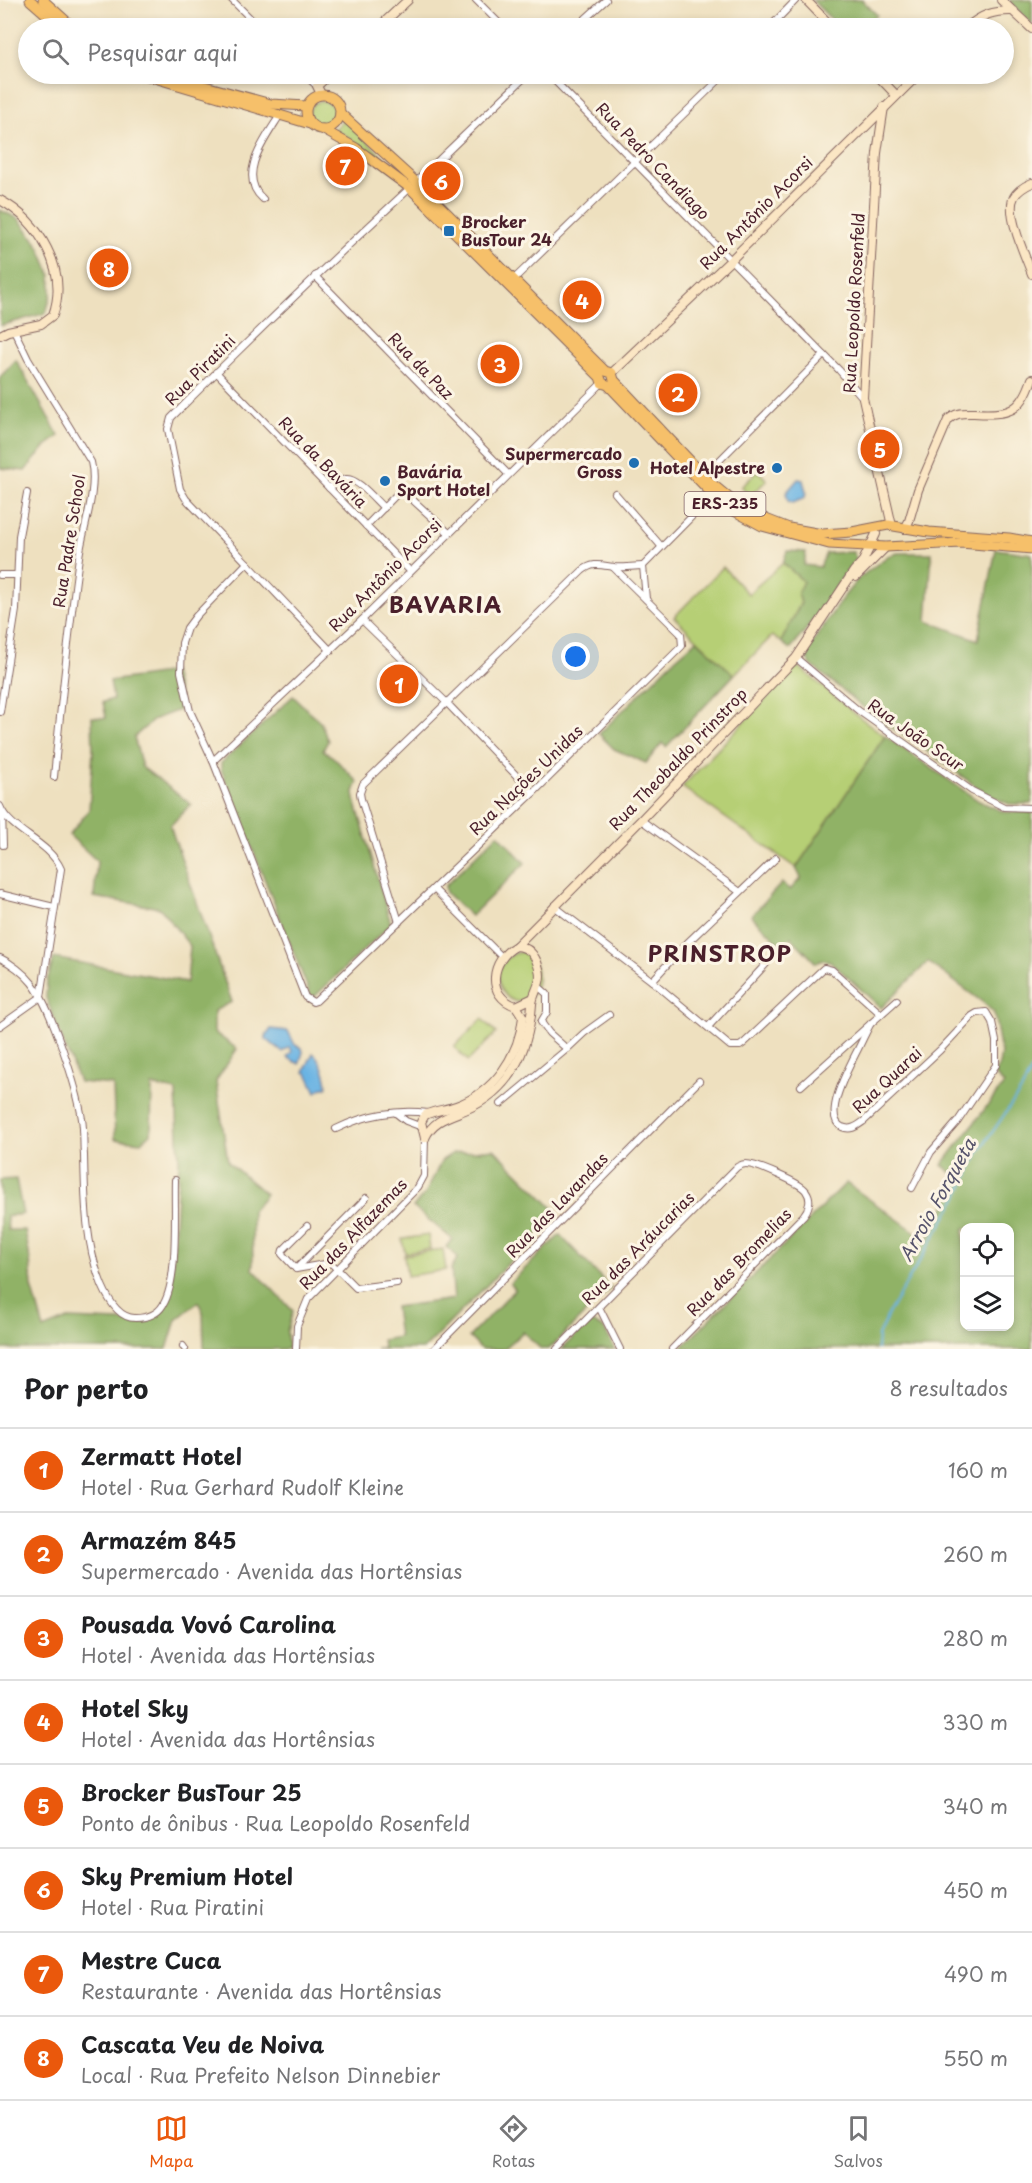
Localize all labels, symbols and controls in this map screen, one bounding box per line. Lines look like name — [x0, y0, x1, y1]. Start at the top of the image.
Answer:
search box — [18, 18, 1014, 84]
icon: search — [39, 35, 72, 68]
text: Pesquisar aqui — [87, 35, 238, 68]
street label: Rua Pedro Candiago — [591, 96, 716, 224]
pin: 7 — [326, 144, 364, 188]
street label: Rua Antônio Acorsi — [693, 150, 817, 274]
pin: 6 — [422, 158, 460, 204]
place label: Brocker BusTour 24 — [461, 209, 552, 251]
street label: Rua Leopoldo Rosenfeld — [836, 212, 870, 394]
marker: Brocker BusTour 24 — [442, 224, 456, 238]
pin: 8 — [90, 246, 128, 290]
pin: 4 — [562, 278, 602, 322]
street label: Rua da Paz — [384, 326, 460, 405]
street label: Rua Piratini — [159, 329, 240, 410]
pin: 3 — [480, 342, 520, 386]
pin: 2 — [658, 370, 698, 416]
street label: Rua da Bavária — [274, 410, 374, 513]
pin: 5 — [860, 426, 900, 472]
place label: Supermercado Gross — [505, 441, 622, 483]
place label: Hotel Alpestre — [650, 455, 765, 479]
marker: Supermercado Gross — [627, 456, 641, 470]
place label: Bavária Sport Hotel — [397, 459, 490, 501]
marker: Hotel Alpestre — [770, 461, 784, 475]
street label: Rua Padre School — [46, 472, 90, 609]
marker: Bavária Sport Hotel — [378, 474, 392, 488]
road number: ERS-235 — [684, 492, 766, 516]
street label: Rua Antônio Acorsi — [322, 512, 446, 636]
district label: BAVARIA — [389, 587, 503, 620]
your location — [561, 642, 590, 671]
pin: 1 — [380, 662, 418, 706]
street label: Rua Theobaldo Prinstrop — [603, 682, 752, 835]
street label: Rua João Scur — [864, 692, 970, 777]
street label: Rua Nações Unidas — [463, 719, 588, 840]
district label: PRINSTROP — [648, 936, 792, 969]
street label: Rua Quarai — [846, 1041, 927, 1118]
water label: Arroio Forqueta — [892, 1132, 982, 1266]
street label: Rua das Lavandas — [500, 1146, 613, 1262]
street label: Rua das Alfazemas — [293, 1172, 412, 1294]
street label: Rua das Aráucarias — [575, 1185, 699, 1309]
street label: Rua das Bromelias — [680, 1202, 796, 1321]
map controls — [960, 1223, 1014, 1331]
button: locate — [960, 1223, 1014, 1277]
button: layers — [960, 1277, 1014, 1331]
text: Por perto — [24, 1369, 148, 1408]
text: 8 resultados — [889, 1373, 1008, 1403]
text: Zermatt Hotel — [81, 1439, 242, 1472]
text: 1 — [39, 1455, 48, 1485]
text: 160 m — [948, 1455, 1008, 1485]
text: Hotel · Rua Gerhard Rudolf Kleine — [81, 1472, 404, 1502]
text: Armazém 845 — [81, 1523, 237, 1556]
text: 2 — [36, 1539, 51, 1569]
text: 260 m — [943, 1539, 1008, 1569]
text: Supermercado · Avenida das Hortênsias — [81, 1556, 462, 1586]
text: Pousada Vovó Carolina — [81, 1607, 336, 1640]
text: 3 — [37, 1623, 50, 1653]
text: 280 m — [943, 1623, 1008, 1653]
text: Hotel · Avenida das Hortênsias — [81, 1640, 375, 1670]
text: Hotel Sky — [81, 1691, 189, 1724]
text: 4 — [37, 1707, 50, 1737]
text: 330 m — [942, 1707, 1008, 1737]
text: Hotel · Avenida das Hortênsias — [81, 1724, 375, 1754]
text: Brocker BusTour 25 — [81, 1775, 302, 1808]
text: 5 — [37, 1791, 50, 1821]
text: 340 m — [943, 1791, 1008, 1821]
text: Ponto de ônibus · Rua Leopoldo Rosenfeld — [81, 1808, 470, 1838]
text: Sky Premium Hotel — [81, 1859, 293, 1892]
text: 6 — [36, 1875, 51, 1905]
text: 450 m — [943, 1875, 1008, 1905]
text: Hotel · Rua Piratini — [81, 1892, 264, 1922]
text: Mestre Cuca — [81, 1943, 221, 1976]
text: 7 — [38, 1959, 49, 1989]
text: 490 m — [944, 1959, 1008, 1989]
text: Restaurante · Avenida das Hortênsias — [81, 1976, 442, 2006]
text: Cascata Veu de Noiva — [81, 2027, 324, 2060]
text: 8 — [37, 2043, 50, 2073]
text: 550 m — [943, 2043, 1008, 2073]
text: Local · Rua Prefeito Nelson Dinnebier — [81, 2060, 440, 2090]
tab: Mapa — [149, 2112, 193, 2172]
tab: Rotas — [492, 2112, 535, 2172]
tab: Salvos — [833, 2112, 883, 2172]

